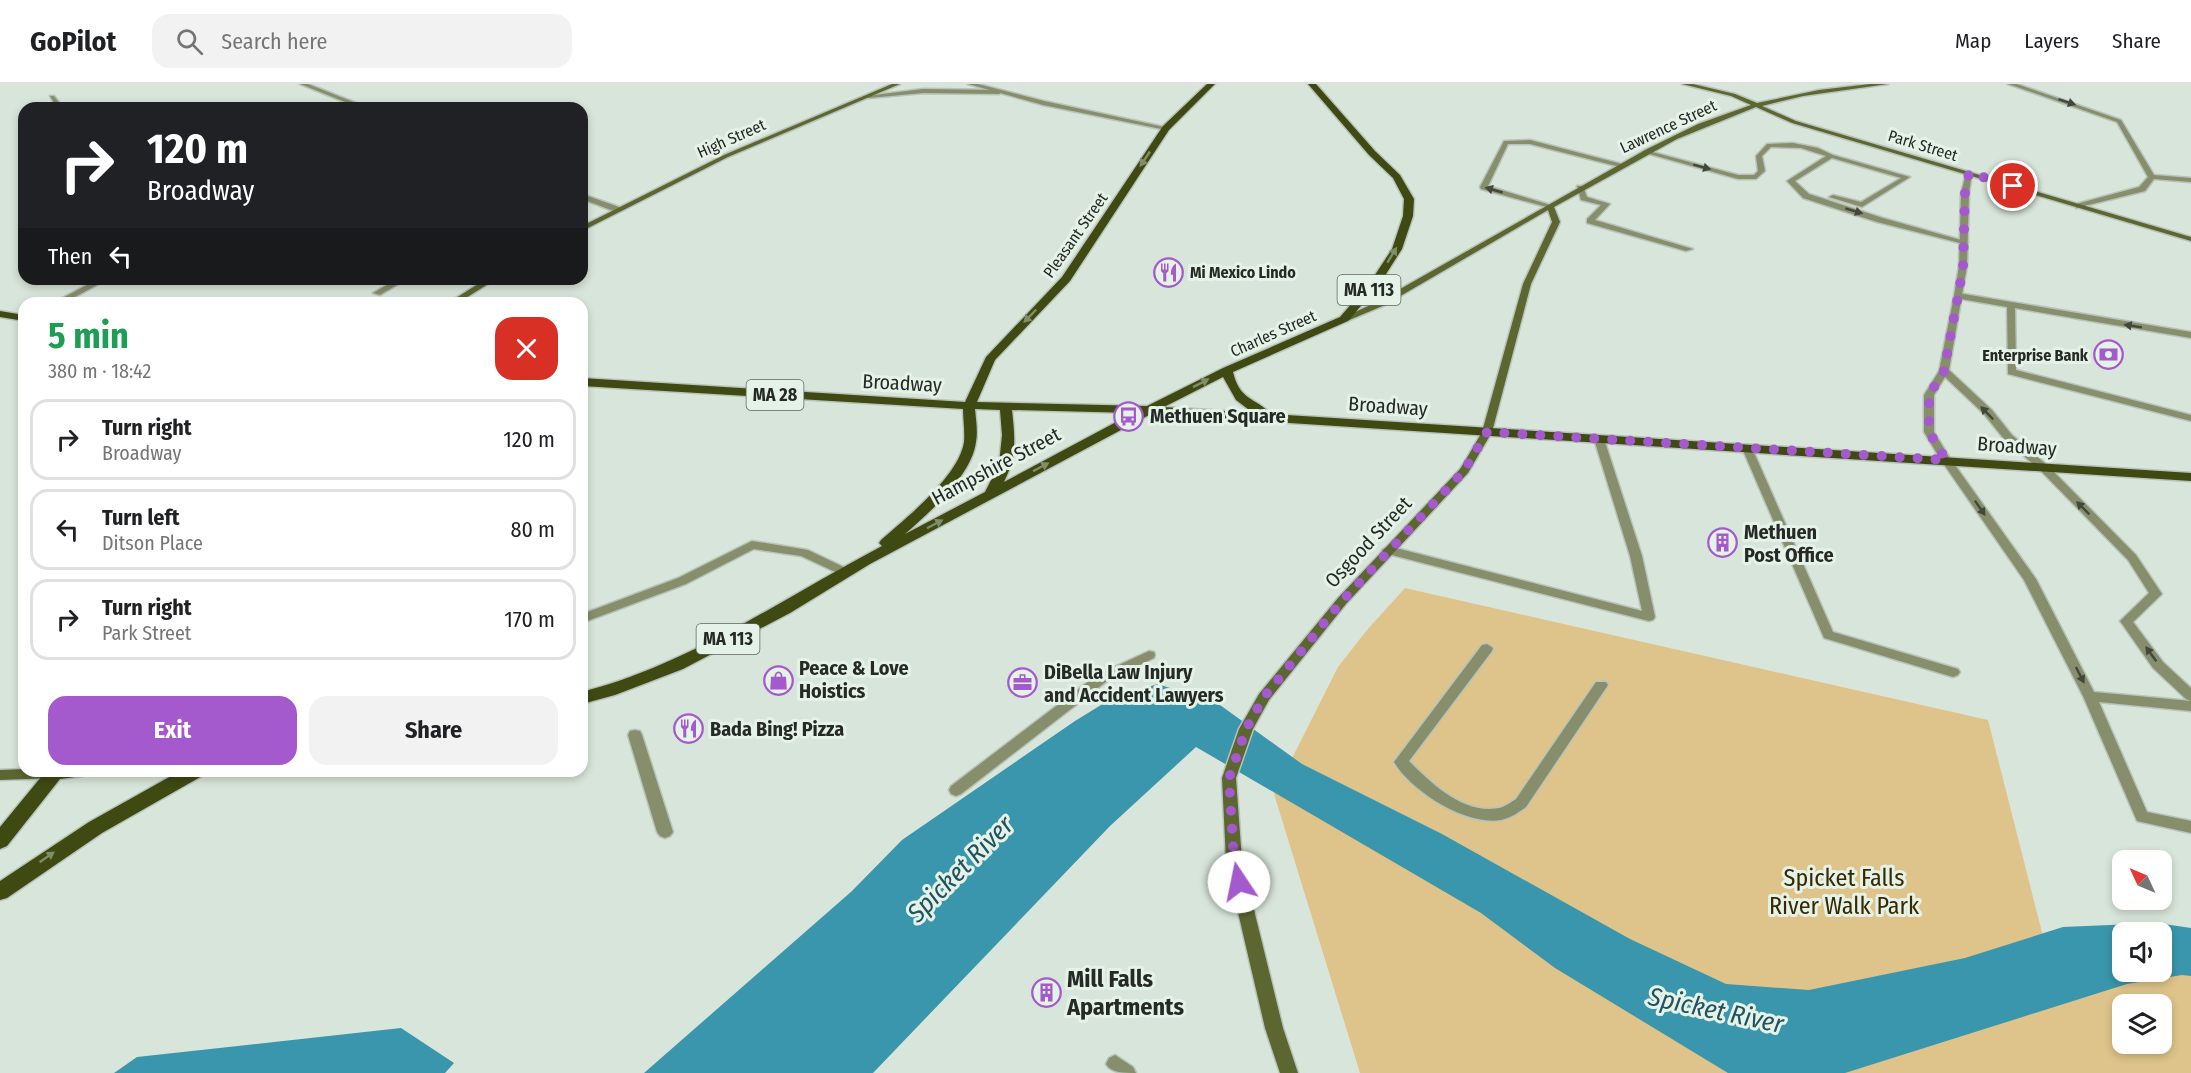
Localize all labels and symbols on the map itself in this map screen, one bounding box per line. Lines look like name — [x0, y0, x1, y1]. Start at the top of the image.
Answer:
street label: Lawrence Street — [1617, 95, 1720, 157]
one-way arrow — [2058, 98, 2076, 108]
street label: High Street — [694, 115, 769, 162]
street label: Park Street — [1886, 126, 1961, 165]
one-way arrow — [1140, 151, 1151, 167]
pin — [1987, 160, 2038, 211]
one-way arrow — [1693, 163, 1711, 172]
one-way arrow — [1485, 185, 1503, 194]
street label: Pleasant Street — [1039, 189, 1112, 281]
one-way arrow — [1845, 207, 1863, 217]
one-way arrow — [1387, 247, 1398, 263]
restaurant icon: Mi Mexico Lindo — [1153, 256, 1185, 288]
place label: Mi Mexico Lindo — [1190, 263, 1296, 282]
road number: MA 113 — [1338, 275, 1400, 305]
street label: Charles Street — [1227, 306, 1320, 361]
one-way arrow — [1024, 308, 1038, 322]
one-way arrow — [2124, 321, 2143, 330]
bank icon: Enterprise Bank — [2093, 339, 2125, 371]
place label: Enterprise Bank — [1982, 346, 2089, 365]
street label: Broadway — [862, 369, 942, 397]
one-way arrow — [1192, 379, 1210, 389]
road number: MA 28 — [746, 380, 804, 410]
street label: Broadway — [1348, 391, 1429, 421]
bus stop icon: Methuen Square — [1113, 400, 1145, 432]
place label: Methuen Square — [1150, 404, 1286, 428]
one-way arrow — [1980, 405, 1994, 420]
street label: Hampshire Street — [928, 422, 1065, 510]
street label: Broadway — [1977, 431, 2058, 461]
one-way arrow — [1033, 462, 1050, 472]
street label: Osgood Street — [1320, 491, 1417, 593]
one-way arrow — [1974, 499, 1986, 515]
one-way arrow — [2076, 501, 2090, 515]
one-way arrow — [927, 519, 944, 529]
place label: Methuen Post Office — [1744, 520, 1834, 567]
building icon: Methuen Post Office — [1707, 527, 1739, 559]
road number: MA 113 — [696, 624, 760, 654]
one-way arrow — [2145, 646, 2157, 661]
place label: Peace & Love Hoistics — [799, 656, 909, 703]
place label: DiBella Law Injury and Accident Lawyers — [1044, 660, 1224, 707]
shop icon: Peace & Love Hoistics — [762, 664, 794, 696]
one-way arrow — [2074, 666, 2084, 684]
office icon: DiBella Law Injury and Accident Lawyers — [1007, 667, 1039, 699]
restaurant icon: Bada Bing! Pizza — [673, 713, 705, 745]
place label: Bada Bing! Pizza — [710, 717, 844, 741]
water label: Spicket River — [900, 809, 1021, 930]
position arrow — [1207, 850, 1271, 914]
north arrow — [2112, 850, 2172, 910]
one-way arrow — [39, 851, 55, 863]
park label: Spicket Falls River Walk Park — [1769, 864, 1920, 920]
place label: Mill Falls Apartments — [1066, 965, 1185, 1021]
building icon: Mill Falls Apartments — [1030, 977, 1062, 1009]
water label: Spicket River — [1645, 981, 1787, 1040]

